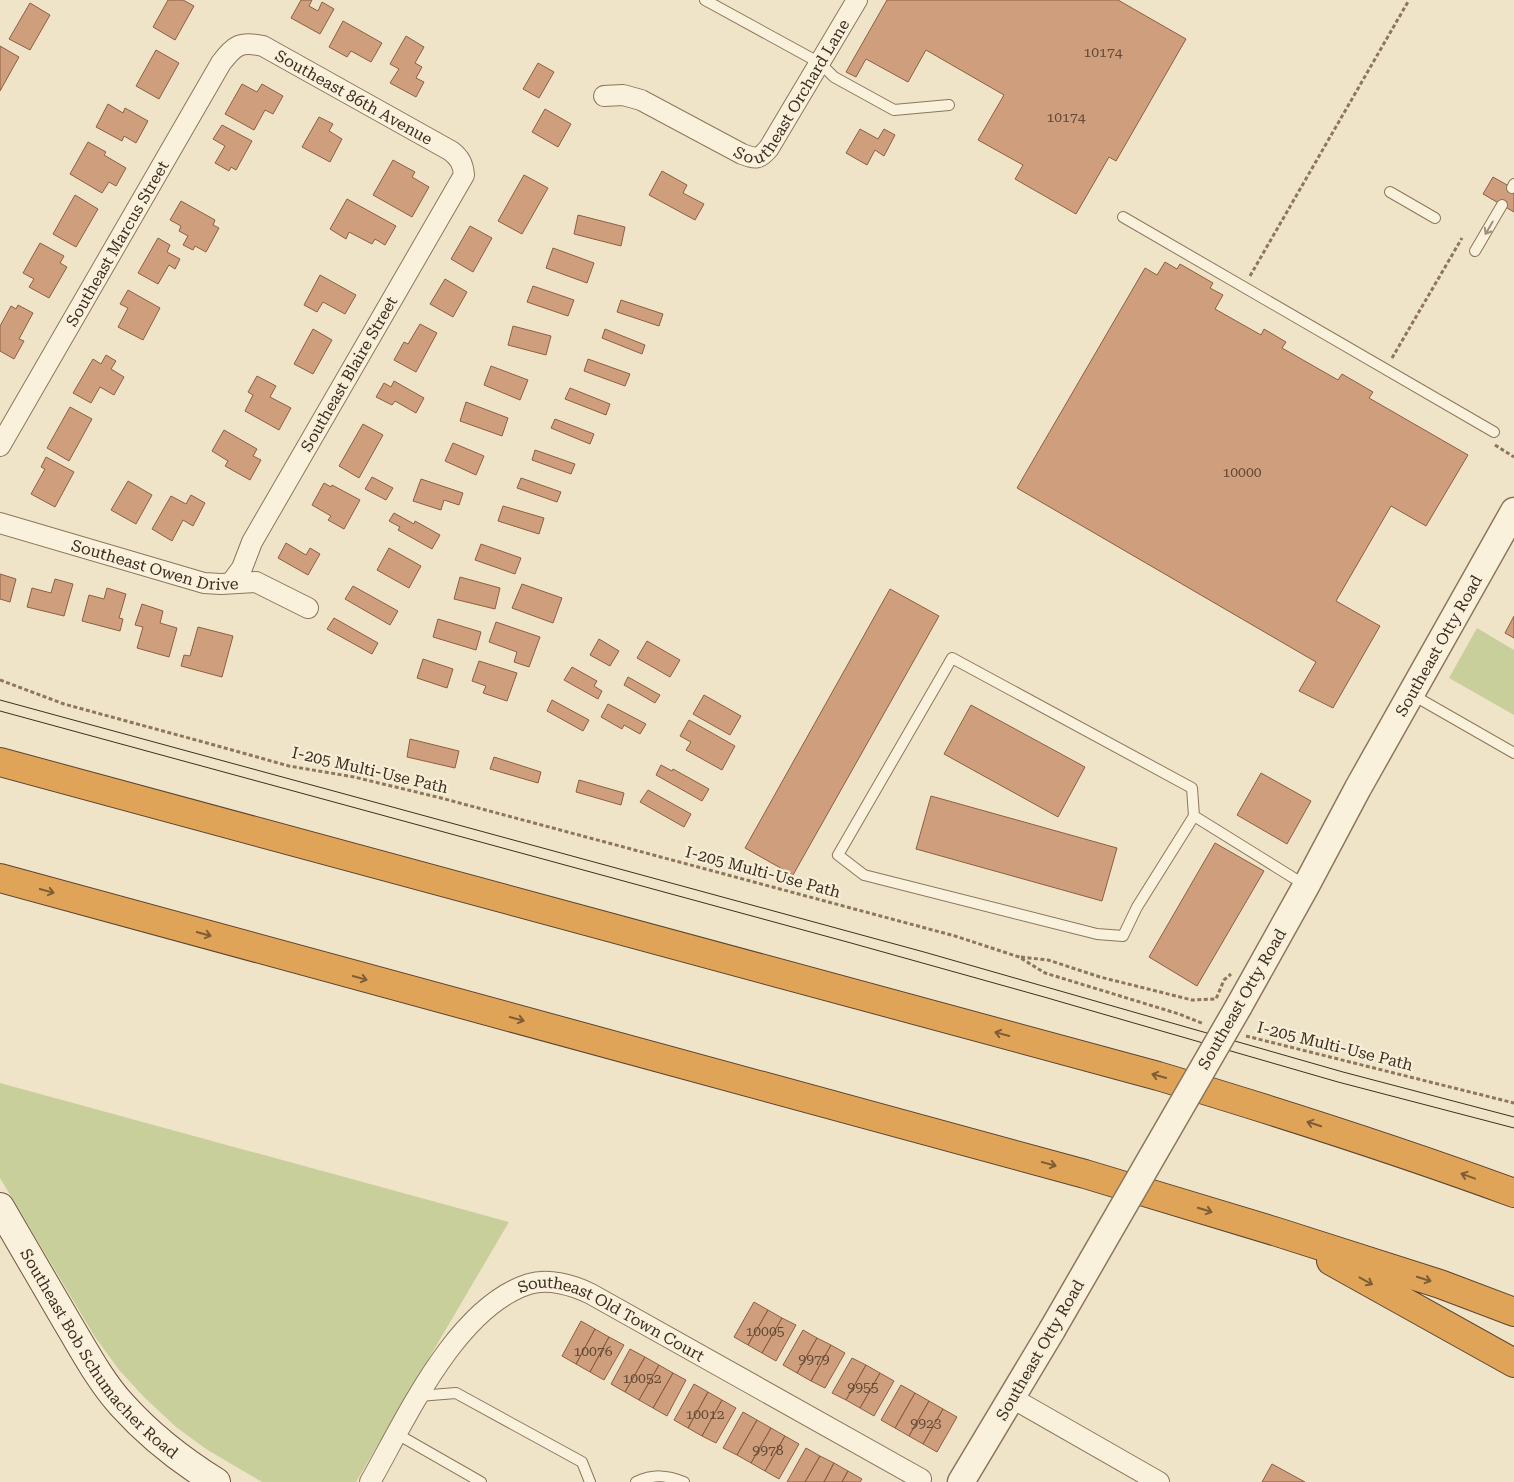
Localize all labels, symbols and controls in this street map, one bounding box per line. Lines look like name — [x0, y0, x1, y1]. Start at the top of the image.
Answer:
street label: Southeast Orchard Lane — [731, 15, 853, 168]
house number: 10174 — [1083, 44, 1123, 60]
street label: Southeast 86th Avenue — [272, 45, 436, 148]
house number: 10174 — [1046, 109, 1086, 125]
street label: Southeast Marcus Street — [62, 157, 172, 330]
one-way arrow — [1483, 221, 1493, 235]
street label: Southeast Blaire Street — [297, 293, 401, 455]
house number: 10000 — [1222, 464, 1262, 480]
street label: Southeast Owen Drive — [69, 535, 239, 594]
street label: Southeast Otty Road — [1391, 571, 1486, 720]
street label: I-205 Multi-Use Path — [290, 743, 450, 797]
street label: I-205 Multi-Use Path — [683, 842, 843, 902]
one-way arrow — [39, 887, 55, 896]
street label: Southeast Otty Road — [1194, 925, 1290, 1073]
one-way arrow — [195, 930, 211, 939]
one-way arrow — [352, 973, 368, 983]
one-way arrow — [509, 1015, 525, 1024]
street label: I-205 Multi-Use Path — [1255, 1017, 1415, 1075]
one-way arrow — [995, 1028, 1011, 1038]
one-way arrow — [1151, 1071, 1167, 1081]
one-way arrow — [1307, 1119, 1323, 1129]
one-way arrow — [1041, 1160, 1057, 1170]
one-way arrow — [1461, 1171, 1476, 1180]
one-way arrow — [1197, 1205, 1213, 1215]
street label: Southeast Bob Schumacher Road — [17, 1245, 182, 1462]
street label: Southeast Old Town Court — [515, 1272, 708, 1365]
one-way arrow — [1415, 1274, 1431, 1284]
street label: Southeast Otty Road — [992, 1276, 1088, 1424]
one-way arrow — [1358, 1276, 1372, 1286]
house number: 10005 — [745, 1323, 785, 1339]
house number: 10076 — [573, 1343, 613, 1359]
house number: 9979 — [798, 1351, 830, 1367]
house number: 10052 — [622, 1370, 662, 1386]
house number: 9955 — [847, 1379, 879, 1395]
house number: 10012 — [685, 1406, 725, 1422]
house number: 9923 — [910, 1415, 942, 1431]
house number: 9978 — [752, 1442, 784, 1458]

